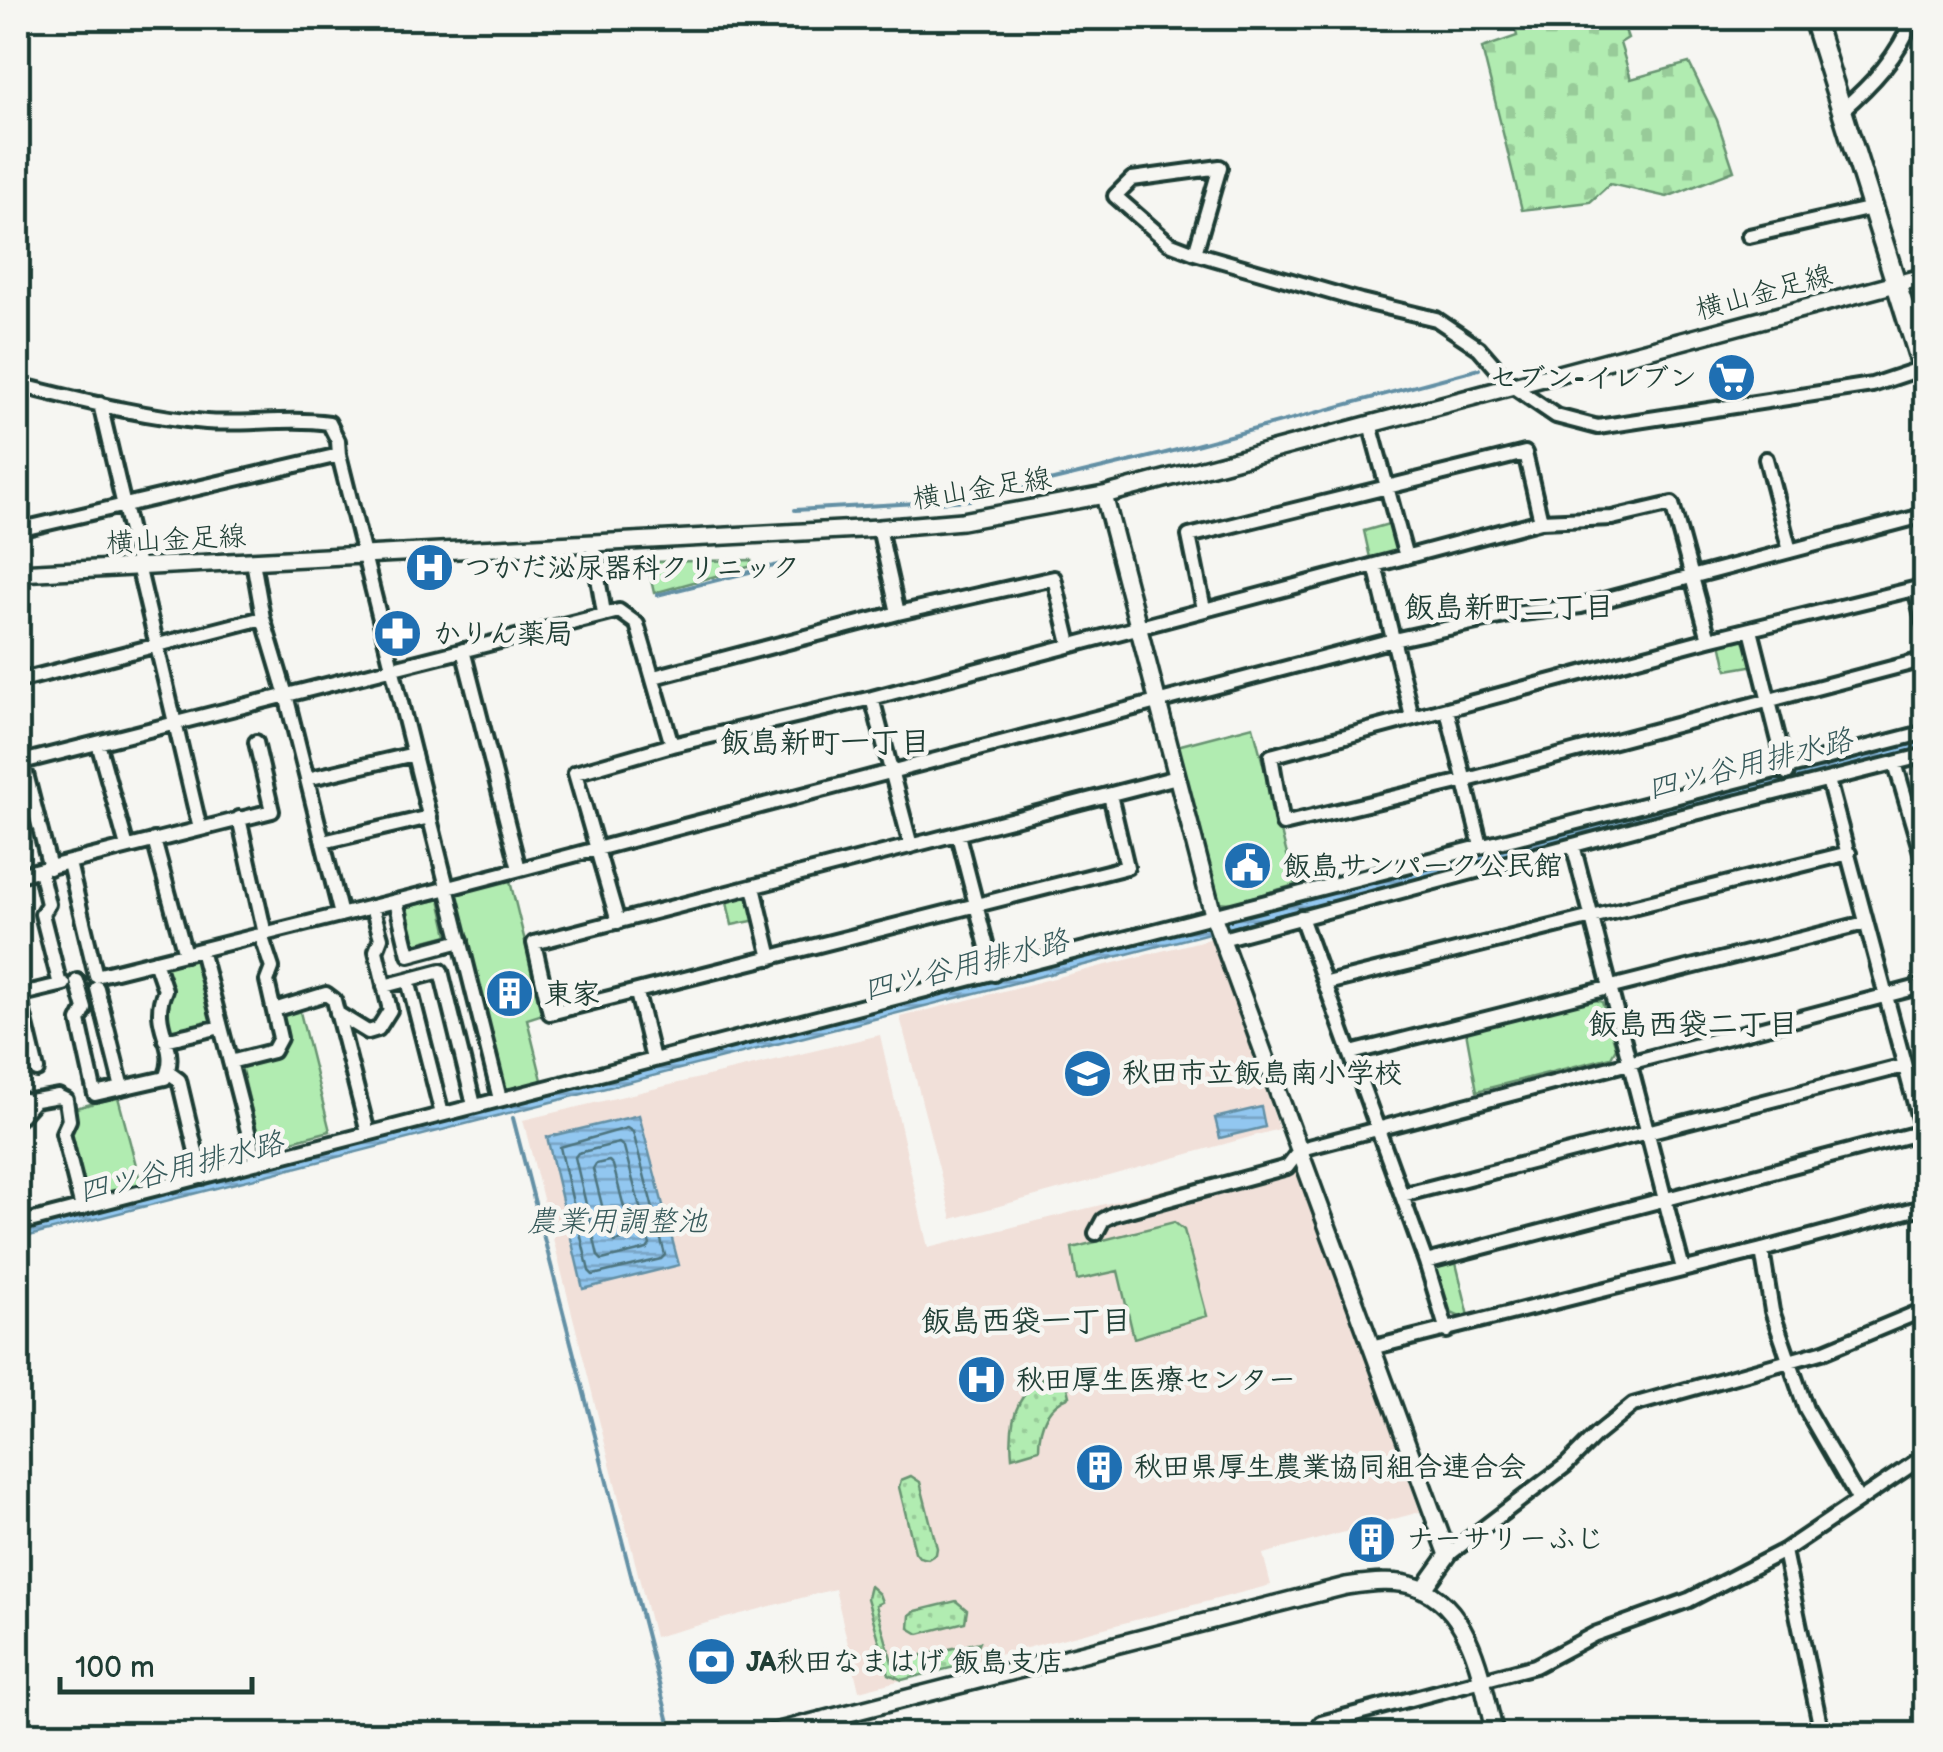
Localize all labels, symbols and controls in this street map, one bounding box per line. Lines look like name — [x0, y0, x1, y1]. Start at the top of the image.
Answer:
street label: 横山金足線 — [1692, 259, 1836, 327]
supermarket icon: セブン-イレブン — [1706, 352, 1758, 404]
place label: セブン-イレブン — [1490, 362, 1697, 395]
street label: 横山金足線 — [910, 462, 1054, 516]
street label: 横山金足線 — [105, 520, 247, 560]
hospital icon: つかだ泌尿器科クリニック — [403, 542, 455, 594]
place label: つかだ泌尿器科クリニック — [464, 552, 800, 585]
district label: 飯島新町二丁目 — [1404, 590, 1614, 626]
pharmacy icon: かりん薬局 — [372, 608, 424, 660]
place label: かりん薬局 — [433, 618, 573, 651]
water label: 四ツ谷用排水路 — [1644, 722, 1858, 808]
district label: 飯島新町一丁目 — [720, 725, 930, 761]
public building icon: 飯島サンパーク公民館 — [1222, 840, 1274, 892]
place label: 飯島サンパーク公民館 — [1283, 850, 1562, 883]
water label: 四ツ谷用排水路 — [860, 923, 1074, 1009]
building icon: 東家 — [483, 968, 535, 1020]
place label: 東家 — [544, 978, 600, 1011]
district label: 飯島西袋二丁目 — [1588, 1007, 1798, 1043]
school or university icon: 秋田市立飯島南小学校 — [1061, 1047, 1113, 1099]
place label: 秋田市立飯島南小学校 — [1122, 1057, 1402, 1090]
water label: 四ツ谷用排水路 — [75, 1125, 289, 1211]
water label: 農業用調整池 — [527, 1204, 708, 1240]
district label: 飯島西袋一丁目 — [921, 1304, 1131, 1340]
hospital icon: 秋田厚生医療センター — [955, 1354, 1007, 1406]
place label: 秋田厚生医療センター — [1016, 1364, 1296, 1397]
building icon: 秋田県厚生農業協同組合連合会 — [1073, 1441, 1125, 1493]
place label: 秋田県厚生農業協同組合連合会 — [1134, 1451, 1526, 1484]
building icon: ナーサリーふじ — [1345, 1513, 1397, 1565]
place label: ナーサリーふじ — [1406, 1523, 1604, 1556]
scale bar — [60, 1632, 252, 1694]
bank icon: JA秋田なまはげ 飯島支店 — [685, 1636, 737, 1688]
place label: JA秋田なまはげ 飯島支店 — [746, 1646, 1064, 1679]
text: 100 m — [75, 1650, 155, 1686]

